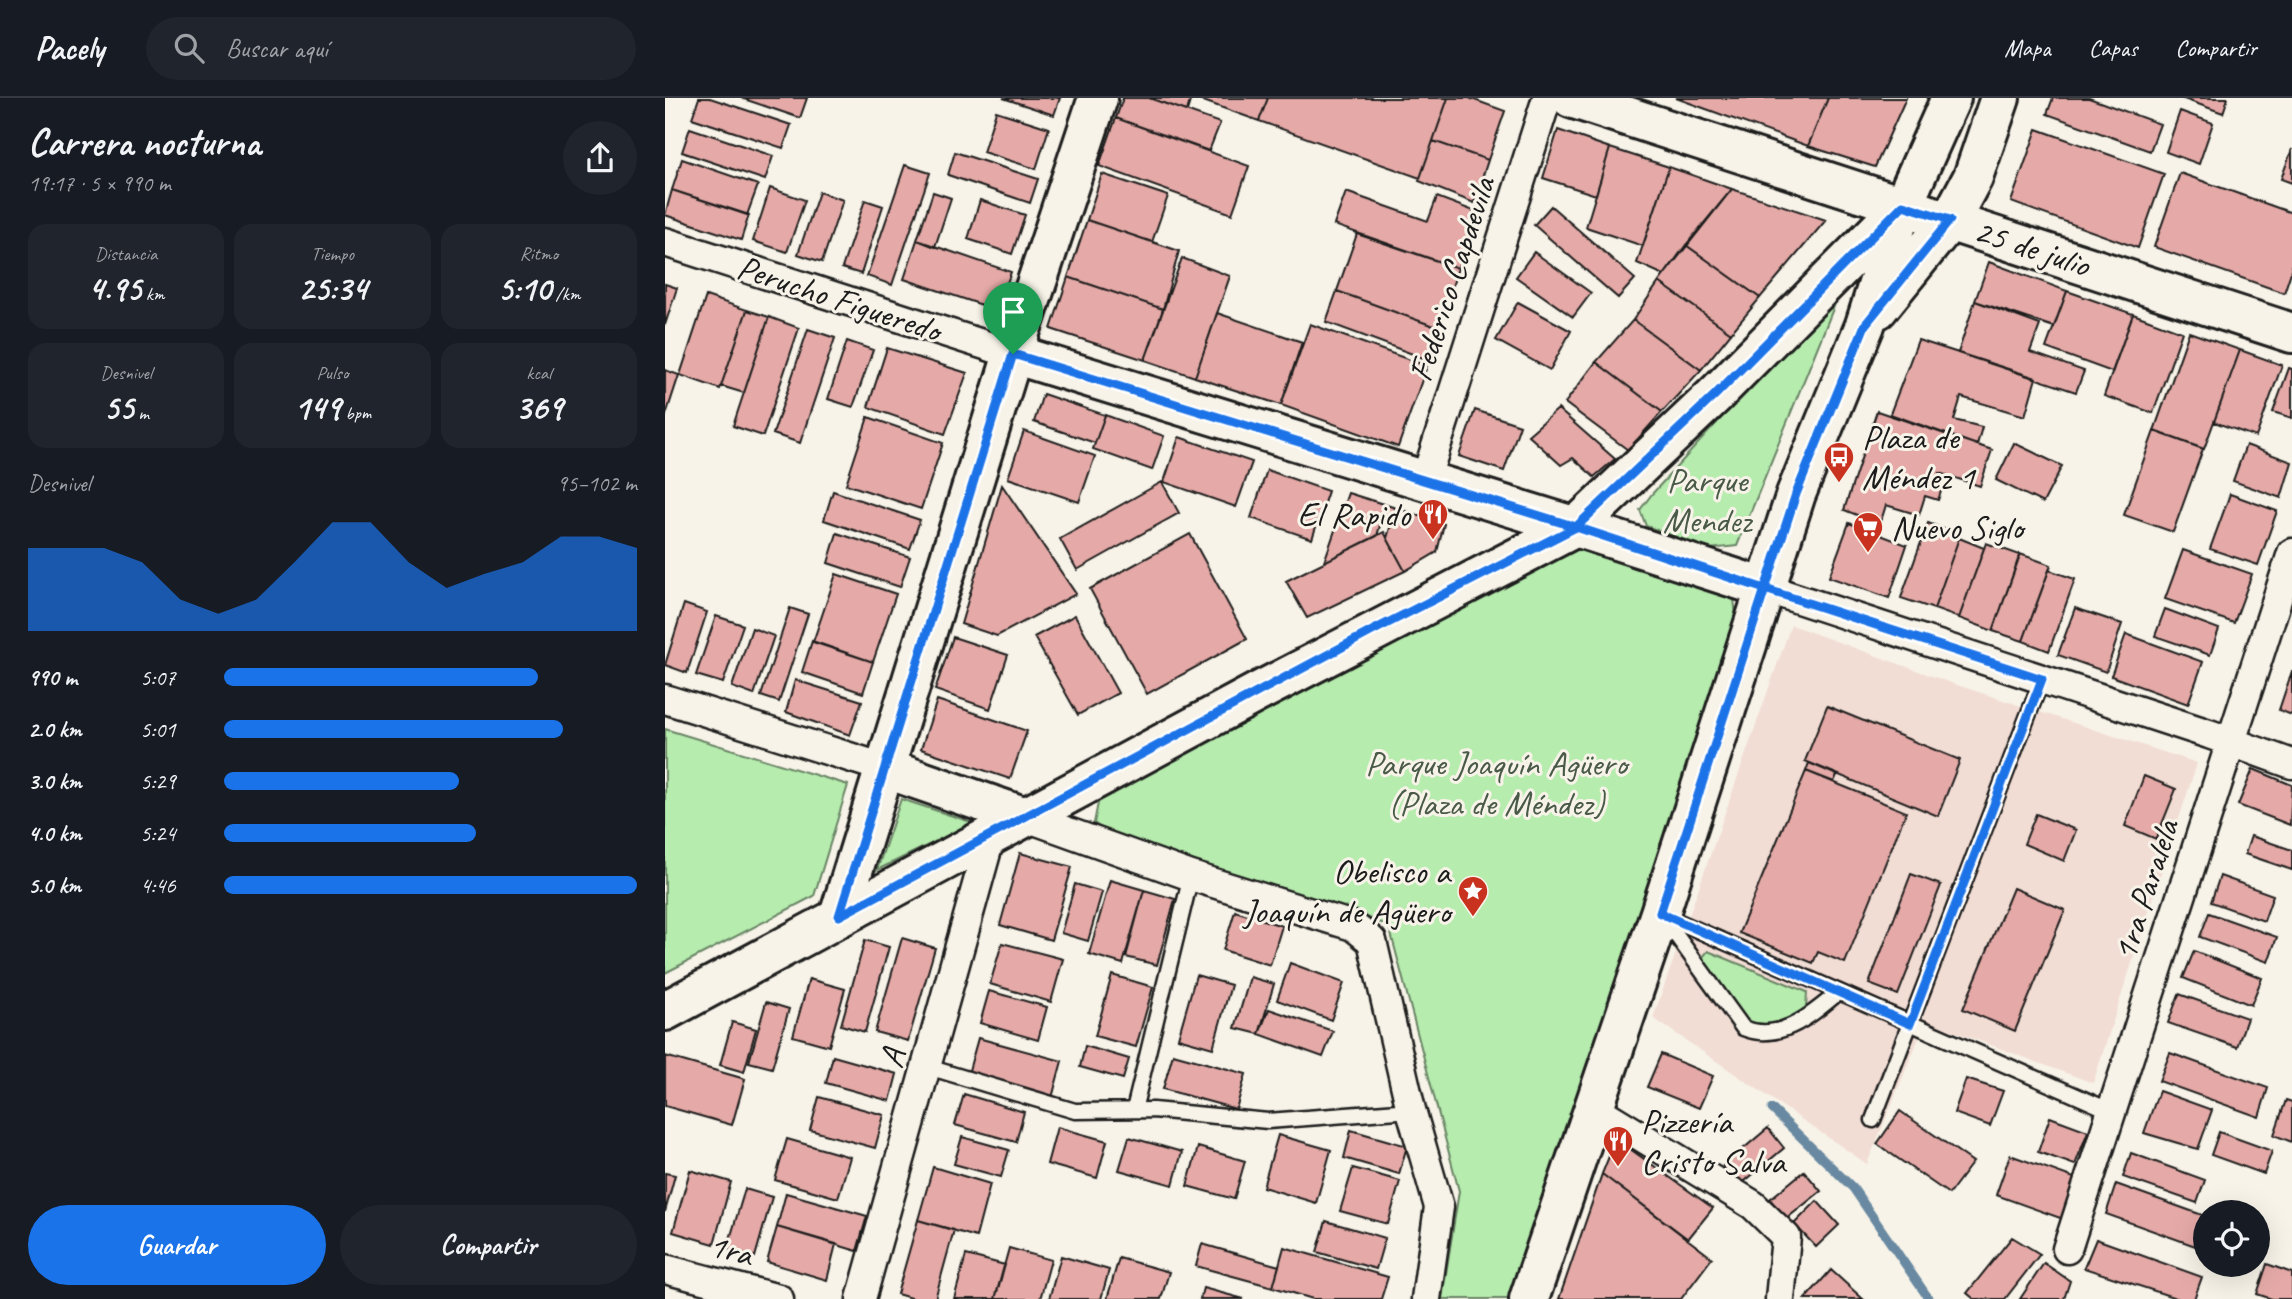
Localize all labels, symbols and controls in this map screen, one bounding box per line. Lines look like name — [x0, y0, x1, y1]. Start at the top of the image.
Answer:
search box — [146, 17, 636, 80]
text: Pacely — [35, 27, 104, 69]
icon: search — [170, 29, 208, 67]
text: Buscar aquí — [226, 32, 328, 65]
text: Mapa — [2004, 33, 2051, 63]
text: Capas — [2089, 33, 2137, 63]
text: Compartir — [2175, 33, 2257, 63]
text: Carrera nocturna — [28, 119, 261, 166]
button: share — [563, 121, 637, 195]
text: 19:17 · 5 × 990 m — [28, 169, 171, 198]
street label: Federico Capdevila — [1397, 170, 1506, 387]
street label: 25 de julio — [1969, 208, 2097, 288]
text: Distancia — [95, 242, 157, 266]
text: Tiempo — [311, 242, 354, 266]
text: Ritmo — [520, 242, 558, 266]
street label: Perucho Figueredo — [732, 244, 950, 354]
text: 4.95 — [88, 266, 141, 311]
text: 25:34 — [298, 266, 367, 311]
text: 5:10 — [497, 266, 551, 311]
text: km — [141, 282, 164, 306]
text: /km — [551, 282, 580, 306]
pin — [983, 282, 1043, 354]
icon: arrive — [994, 293, 1032, 331]
text: Desnivel — [100, 361, 152, 385]
text: Pulso — [317, 361, 348, 385]
text: kcal — [526, 361, 551, 385]
text: 55 — [103, 385, 134, 430]
text: 149 — [294, 385, 341, 430]
text: 369 — [515, 385, 563, 430]
text: m — [134, 401, 149, 425]
text: bpm — [341, 401, 371, 425]
place label: Plaza de Méndez 1 — [1862, 415, 1977, 500]
bus stop icon: Plaza de Méndez 1 — [1822, 440, 1856, 484]
park label: Parque Mendez — [1663, 458, 1753, 543]
text: Desnivel — [28, 469, 90, 498]
text: 95–102 m — [557, 469, 637, 498]
place label: El Rapido — [1297, 492, 1412, 537]
restaurant icon: El Rapido — [1416, 497, 1450, 541]
place label: Nuevo Siglo — [1891, 505, 2027, 550]
supermarket icon: Nuevo Siglo — [1851, 510, 1885, 554]
text: 990 m — [28, 663, 77, 692]
text: 5:07 — [140, 663, 176, 692]
text: 2.0 km — [28, 715, 82, 744]
text: 5:01 — [140, 715, 176, 744]
park label: Parque Joaquín Agüero (Plaza de Méndez) — [1365, 741, 1630, 826]
text: 3.0 km — [28, 767, 82, 796]
text: 5:29 — [140, 767, 176, 796]
street label: 1ra Paralela — [2102, 812, 2190, 966]
text: 4.0 km — [28, 819, 82, 848]
text: 5:24 — [140, 819, 176, 848]
place label: Obelisco a Joaquín de Agüero — [1241, 849, 1454, 934]
text: 5.0 km — [28, 871, 81, 900]
text: 4:46 — [140, 871, 176, 900]
place icon: Obelisco a Joaquín de Agüero — [1456, 874, 1490, 918]
street label: A — [868, 1042, 917, 1073]
place label: Pizzería Cristo Salva — [1641, 1099, 1788, 1184]
restaurant icon: Pizzería Cristo Salva — [1601, 1124, 1635, 1168]
map controls — [2193, 1200, 2270, 1277]
button: locate — [2193, 1200, 2270, 1277]
button: Guardar — [28, 1205, 326, 1285]
button: Compartir — [340, 1205, 637, 1285]
street label: 1ra — [704, 1222, 760, 1278]

